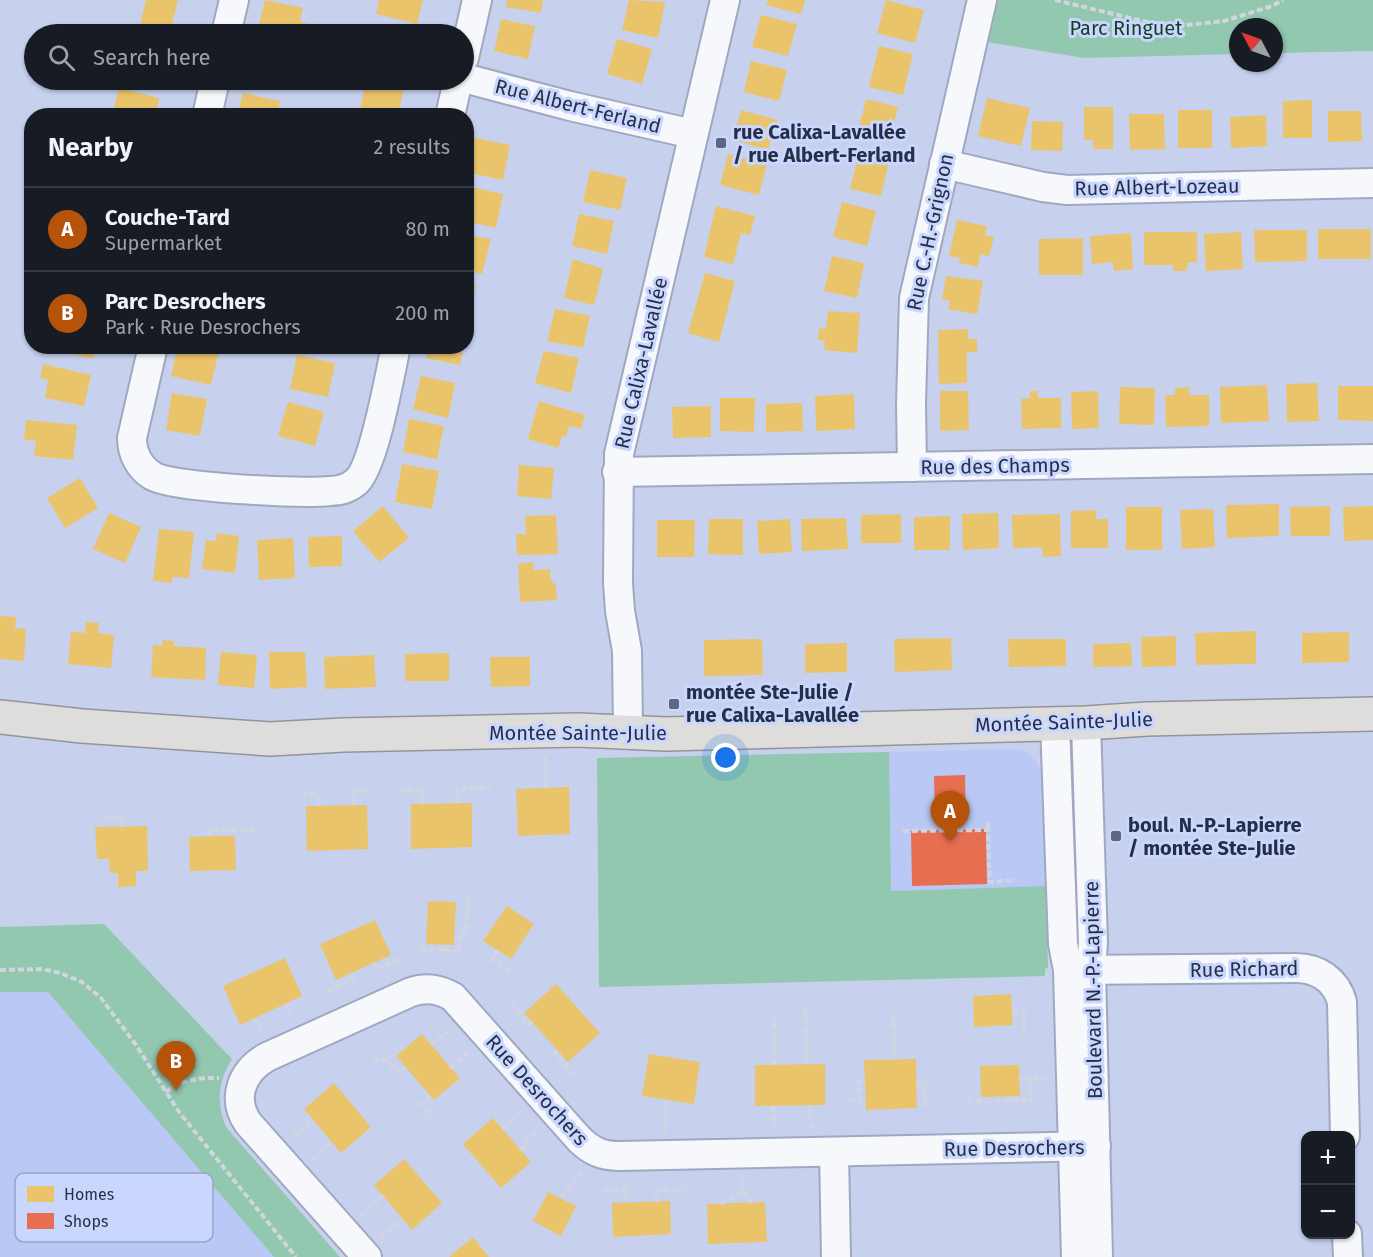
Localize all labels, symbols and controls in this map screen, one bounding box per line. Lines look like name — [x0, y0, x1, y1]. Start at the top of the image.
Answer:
park label: Parc Ringuet — [1070, 16, 1183, 40]
north arrow — [1229, 18, 1283, 72]
search box — [24, 24, 474, 90]
icon: search — [45, 41, 78, 74]
text: Search here — [93, 44, 211, 71]
street label: Rue Albert-Ferland — [492, 74, 664, 138]
place label: rue Calixa-Lavallée / rue Albert-Ferland — [733, 120, 916, 167]
text: Nearby — [48, 132, 133, 163]
text: 2 results — [373, 135, 450, 159]
marker: rue Calixa-Lavallée / rue Albert-Ferland — [714, 136, 728, 150]
street label: Rue C.-H.-Grignon — [902, 151, 958, 313]
street label: Rue Albert-Lozeau — [1074, 174, 1240, 200]
text: Couche-Tard — [105, 204, 230, 231]
text: A — [62, 217, 73, 241]
text: 80 m — [405, 217, 450, 241]
text: Supermarket — [105, 231, 222, 255]
street label: Rue Calixa-Lavallée — [610, 275, 672, 451]
text: Parc Desrochers — [105, 288, 266, 315]
text: B — [61, 301, 74, 325]
text: 200 m — [395, 301, 450, 325]
text: Park · Rue Desrochers — [105, 315, 301, 339]
street label: Rue des Champs — [920, 453, 1070, 479]
place label: montée Ste-Julie / rue Calixa-Lavallée — [686, 680, 859, 727]
marker: montée Ste-Julie / rue Calixa-Lavallée — [667, 697, 681, 711]
street label: Montée Sainte-Julie — [975, 707, 1153, 737]
street label: Montée Sainte-Julie — [489, 721, 667, 745]
your location — [711, 743, 740, 772]
pin: A — [930, 792, 970, 841]
place label: boul. N.-P.-Lapierre / montée Ste-Julie — [1128, 813, 1302, 860]
marker: boul. N.-P.-Lapierre / montée Ste-Julie — [1109, 829, 1123, 843]
street label: Boulevard N.-P.-Lapierre — [1079, 881, 1107, 1099]
street label: Rue Richard — [1189, 956, 1299, 982]
street label: Rue Desrochers — [481, 1030, 593, 1150]
pin: B — [156, 1042, 195, 1091]
map controls — [1301, 1131, 1355, 1239]
button: + — [1301, 1131, 1355, 1185]
street label: Rue Desrochers — [943, 1135, 1085, 1161]
legend — [15, 1173, 213, 1242]
text: Homes — [64, 1185, 114, 1204]
button: − — [1301, 1185, 1355, 1239]
text: Shops — [64, 1212, 108, 1231]

